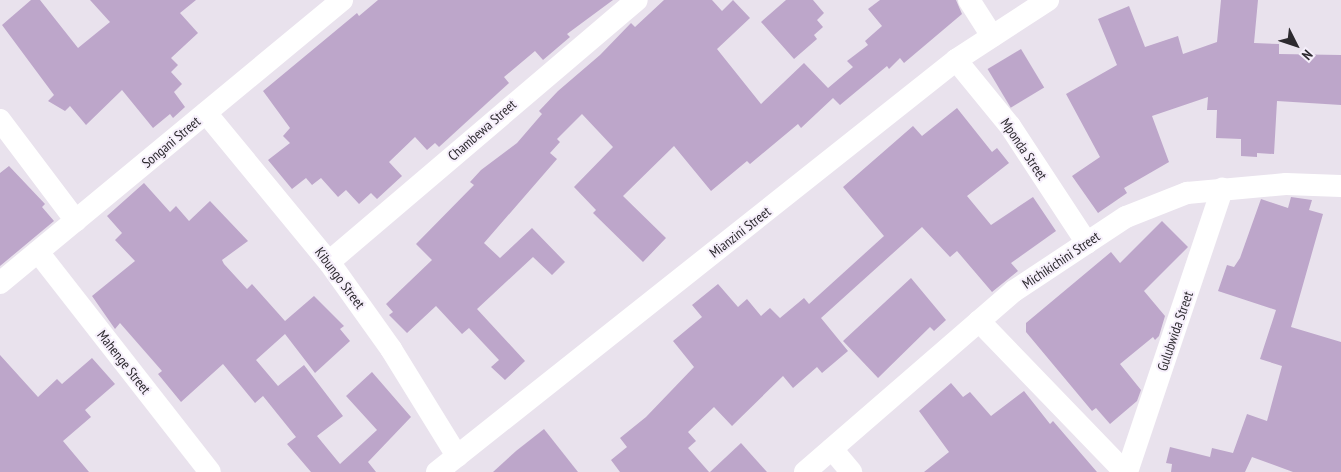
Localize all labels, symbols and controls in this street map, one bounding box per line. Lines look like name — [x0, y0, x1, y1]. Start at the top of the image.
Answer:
north arrow — [1271, 20, 1321, 70]
text: N — [1298, 46, 1317, 64]
street label: Chambewa Street — [444, 96, 520, 164]
street label: Songani Street — [138, 113, 204, 171]
street label: Mponda Street — [997, 115, 1051, 183]
street label: Mianzini Street — [706, 203, 774, 261]
street label: Michikichini Street — [1019, 228, 1103, 292]
street label: Kibungo Street — [312, 244, 368, 312]
street label: Gulubwida Street — [1154, 289, 1196, 373]
street label: Mahenge Street — [94, 327, 154, 397]

